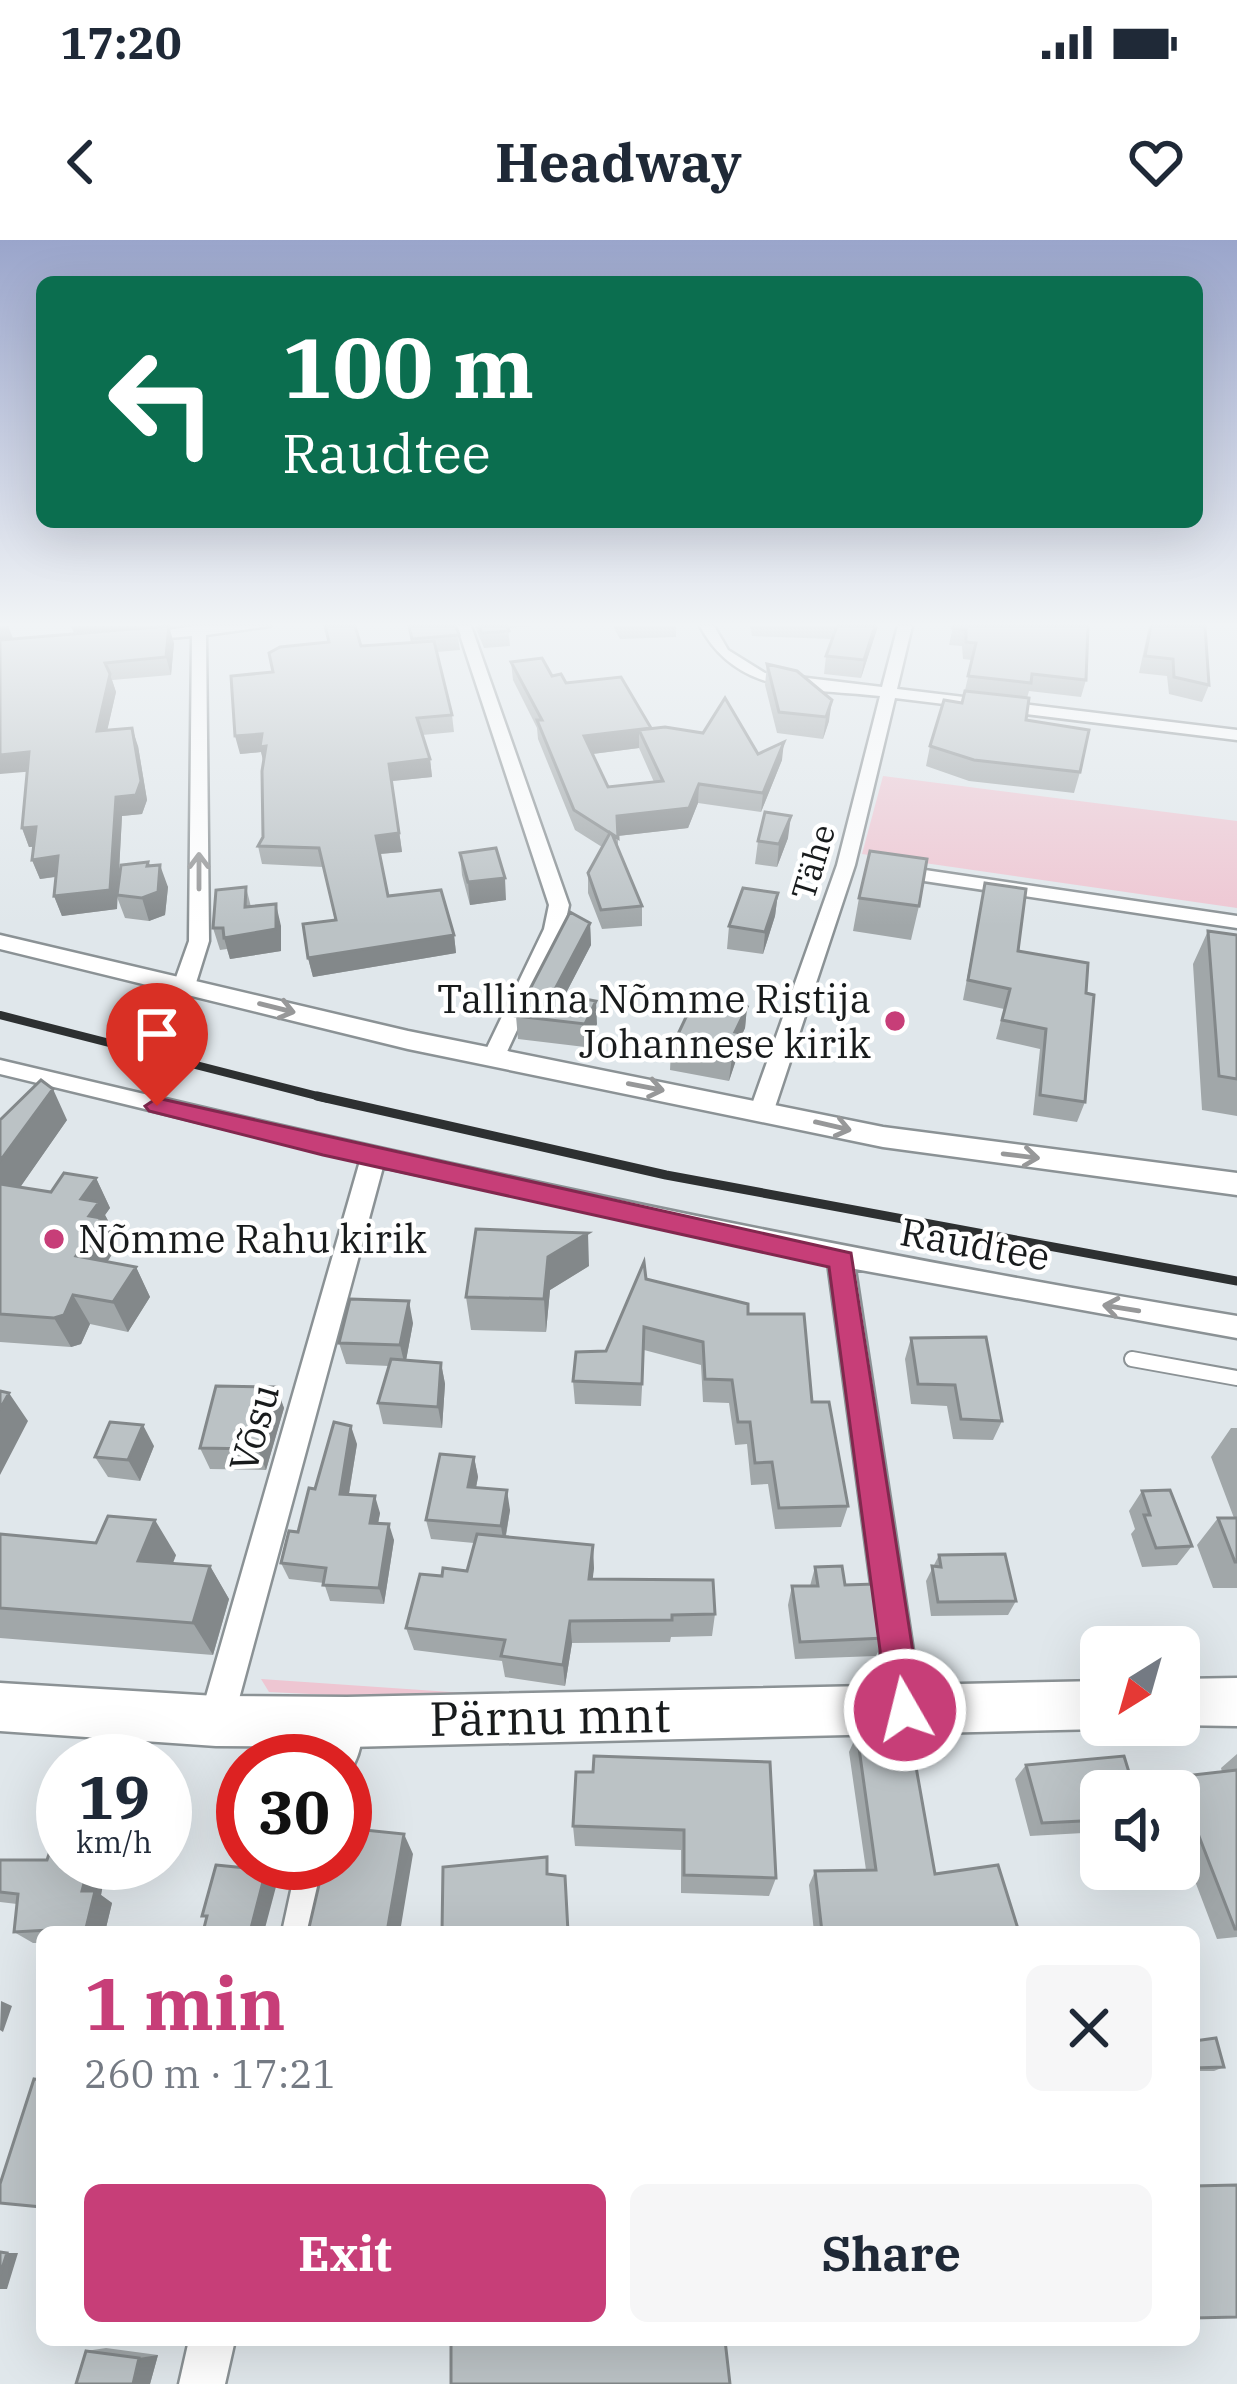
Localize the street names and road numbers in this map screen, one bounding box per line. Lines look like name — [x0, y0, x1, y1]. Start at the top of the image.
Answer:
street label: Tähe — [781, 819, 844, 905]
street label: Raudtee — [896, 1205, 1054, 1282]
street label: Võsu — [217, 1378, 290, 1478]
street label: Pärnu mnt — [429, 1683, 671, 1749]

